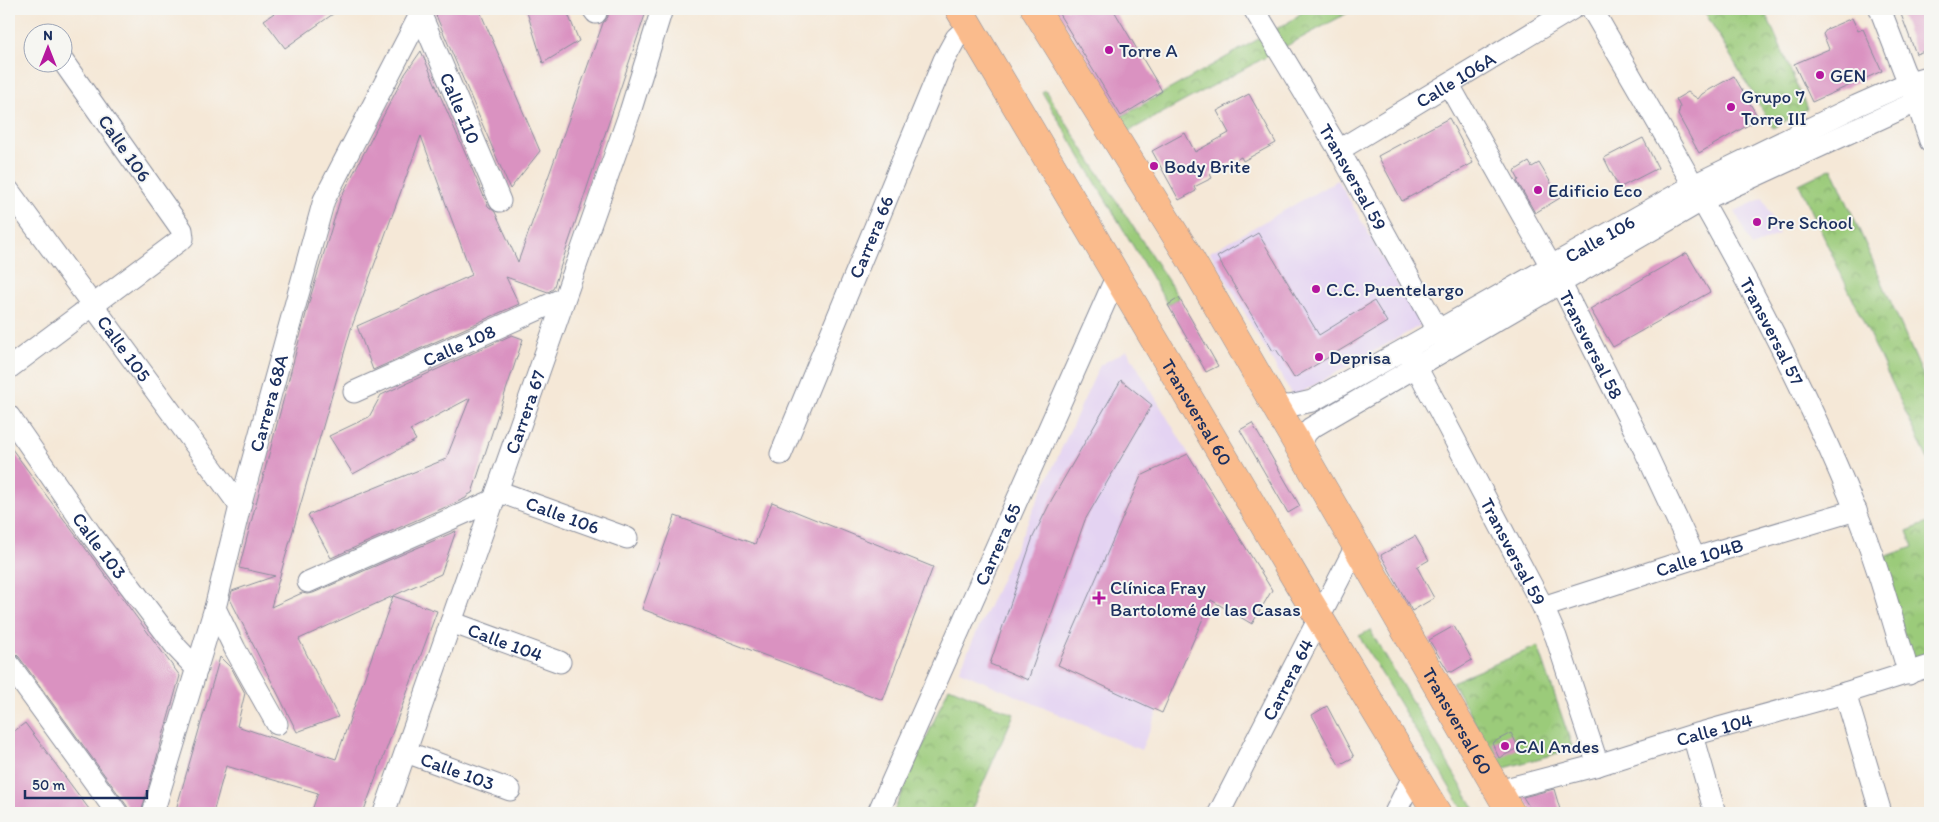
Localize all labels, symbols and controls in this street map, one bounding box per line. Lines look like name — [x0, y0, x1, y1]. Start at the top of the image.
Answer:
north arrow — [22, 22, 72, 72]
text: N — [43, 27, 53, 44]
place label: Torre A — [1119, 39, 1178, 62]
marker: Torre A — [1103, 44, 1115, 56]
street label: Calle 106A — [1412, 47, 1500, 113]
place label: GEN — [1830, 64, 1866, 87]
street label: Calle 110 — [435, 69, 485, 147]
marker: GEN — [1814, 69, 1826, 81]
place label: Grupo 7 Torre III — [1741, 85, 1807, 130]
marker: Grupo 7 Torre III — [1725, 101, 1737, 113]
street label: Calle 106 — [93, 110, 156, 186]
street label: Transversal 59 — [1314, 120, 1392, 234]
place label: Body Brite — [1164, 155, 1250, 178]
marker: Body Brite — [1148, 160, 1160, 172]
place label: Edificio Eco — [1548, 179, 1642, 202]
marker: Edificio Eco — [1532, 184, 1544, 196]
street label: Carrera 66 — [844, 192, 899, 282]
street label: Calle 106 — [1561, 210, 1639, 268]
place label: Pre School — [1767, 211, 1853, 234]
marker: Pre School — [1751, 216, 1763, 228]
street label: Transversal 57 — [1735, 273, 1809, 389]
place label: C.C. Puentelargo — [1326, 278, 1464, 301]
marker: C.C. Puentelargo — [1310, 283, 1322, 295]
street label: Transversal 58 — [1554, 286, 1628, 403]
street label: Calle 105 — [92, 311, 156, 386]
street label: Calle 108 — [419, 319, 499, 372]
place label: Deprisa — [1329, 346, 1391, 369]
marker: Deprisa — [1313, 351, 1325, 363]
street label: Carrera 68A — [244, 352, 293, 455]
street label: Transversal 60 — [1156, 355, 1237, 470]
street label: Carrera 67 — [500, 367, 550, 457]
street label: Calle 106 — [523, 491, 603, 539]
street label: Transversal 59 — [1475, 494, 1551, 609]
street label: Carrera 65 — [970, 500, 1026, 589]
street label: Calle 103 — [67, 508, 132, 584]
street label: Calle 104B — [1653, 533, 1746, 582]
place label: Clínica Fray Bartolomé de las Casas — [1110, 576, 1301, 621]
marker: Clínica Fray Bartolomé de las Casas — [1092, 591, 1106, 605]
street label: Calle 104 — [465, 618, 546, 667]
street label: Carrera 64 — [1257, 635, 1318, 725]
street label: Transversal 60 — [1417, 663, 1497, 779]
street label: Calle 104 — [1673, 708, 1755, 752]
place label: CAI Andes — [1515, 735, 1599, 758]
marker: CAI Andes — [1499, 740, 1511, 752]
street label: Calle 103 — [417, 747, 498, 795]
scale bar — [25, 767, 148, 799]
text: 50 m — [32, 776, 65, 794]

